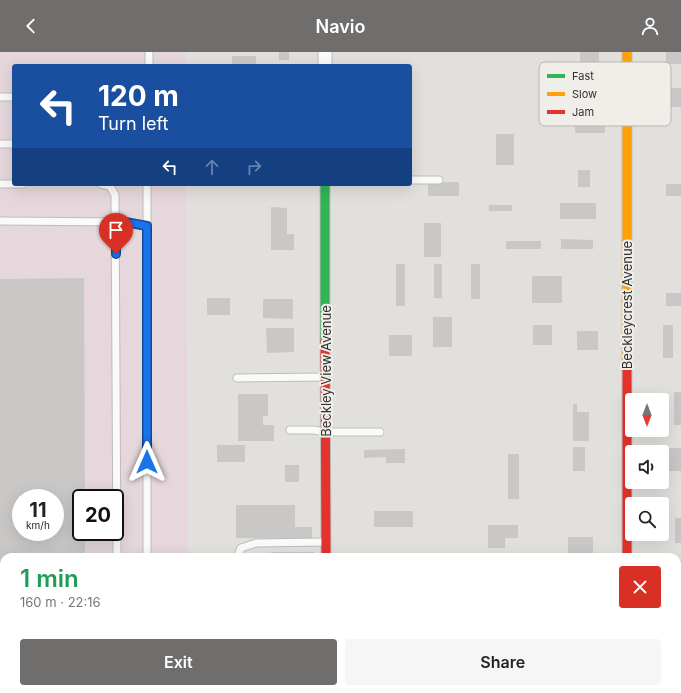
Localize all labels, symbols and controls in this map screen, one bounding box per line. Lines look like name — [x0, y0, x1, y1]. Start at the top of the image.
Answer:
icon: back — [20, 15, 42, 37]
icon: person — [639, 15, 661, 37]
text: Navio — [316, 16, 365, 37]
legend — [539, 62, 671, 126]
text: Fast — [572, 69, 594, 83]
text: 120 m — [98, 79, 179, 113]
icon: left — [32, 80, 84, 132]
text: Slow — [572, 87, 597, 101]
text: Jam — [572, 105, 594, 119]
text: Turn left — [98, 113, 168, 134]
icon: left — [159, 156, 181, 178]
icon: ahead — [201, 156, 223, 178]
icon: right — [243, 156, 265, 178]
pin — [99, 213, 133, 254]
icon: arrive — [105, 219, 127, 241]
street label: Beckleycrest Avenue — [619, 241, 635, 369]
street label: Beckley View Avenue — [318, 305, 334, 437]
north arrow — [625, 393, 669, 437]
map controls — [625, 393, 669, 541]
position arrow — [126, 441, 168, 483]
button: sound — [625, 445, 669, 489]
speed limit sign: 20 — [72, 489, 124, 541]
button: search — [625, 497, 669, 541]
text: 11 — [29, 498, 47, 522]
text: km/h — [26, 519, 50, 531]
text: 1 min — [20, 564, 79, 593]
button: close — [619, 566, 661, 608]
text: 160 m · 22:16 — [20, 594, 101, 610]
button: Exit — [20, 639, 337, 685]
button: Share — [345, 639, 661, 685]

